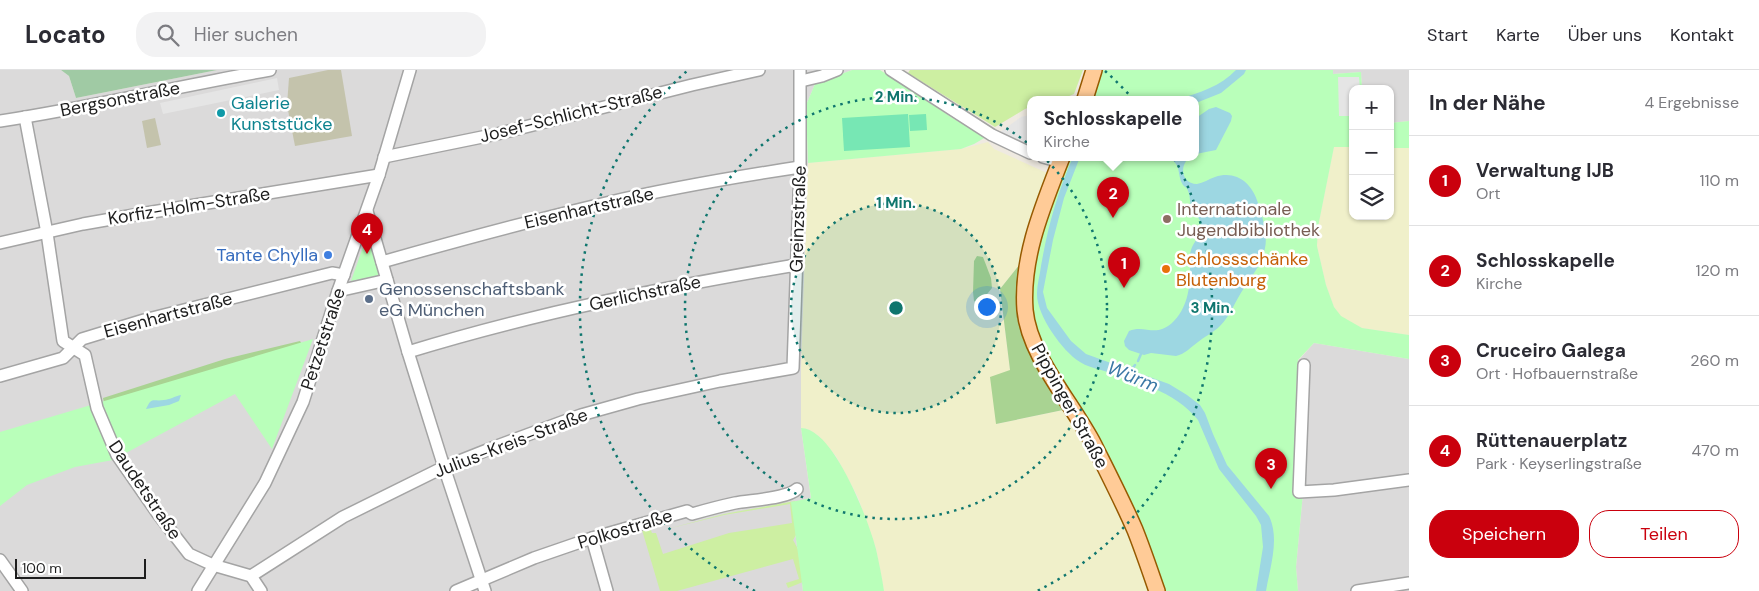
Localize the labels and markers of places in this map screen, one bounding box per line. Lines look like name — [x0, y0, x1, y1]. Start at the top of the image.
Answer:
place label: Galerie Kunststücke — [231, 91, 333, 136]
marker: Galerie Kunststücke — [215, 107, 227, 119]
pin: 2 — [1097, 177, 1129, 218]
place label: Internationale Jugendbibliothek — [1177, 197, 1320, 242]
pin: 4 — [351, 213, 383, 254]
marker: Internationale Jugendbibliothek — [1161, 213, 1173, 225]
place label: Tante Chylla — [216, 243, 318, 267]
pin: 1 — [1108, 247, 1140, 288]
place label: Schlossschänke Blutenburg — [1176, 247, 1308, 292]
marker: Tante Chylla — [322, 249, 334, 261]
marker: Schlossschänke Blutenburg — [1160, 263, 1172, 275]
place label: Genossenschaftsbank eG München — [379, 277, 565, 322]
marker: Genossenschaftsbank eG München — [363, 293, 375, 305]
centre of rings — [887, 299, 905, 317]
pin: 3 — [1255, 448, 1287, 489]

